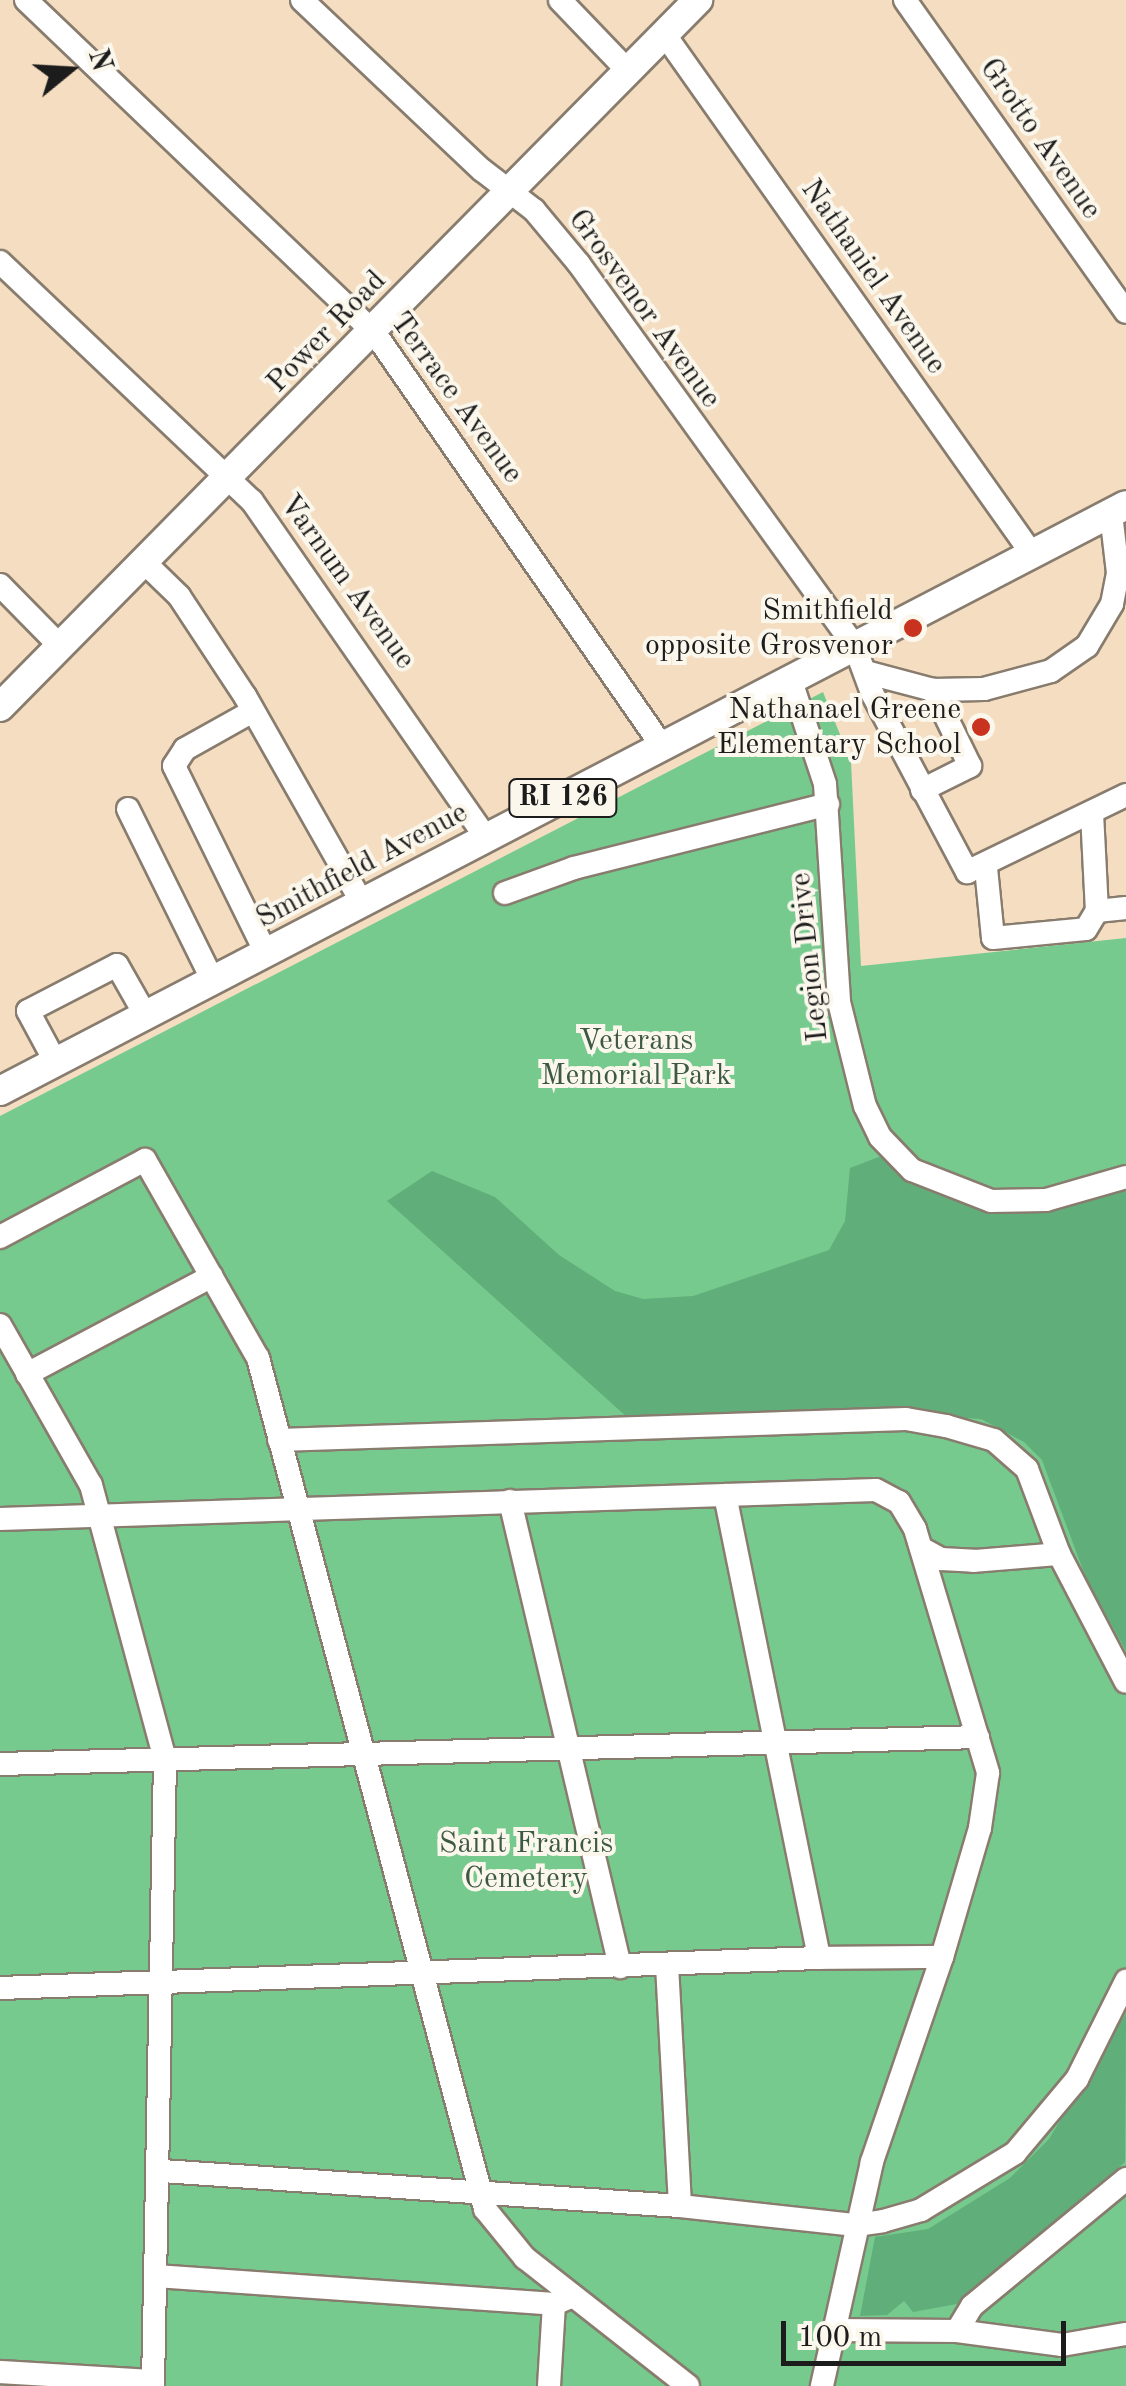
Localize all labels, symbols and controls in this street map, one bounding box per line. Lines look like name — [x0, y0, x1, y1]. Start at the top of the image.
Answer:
north arrow — [20, 20, 120, 120]
text: N — [82, 46, 115, 75]
street label: Grotto Avenue — [971, 52, 1109, 226]
street label: Nathaniel Avenue — [792, 173, 954, 381]
street label: Grosvenor Avenue — [560, 203, 728, 415]
street label: Power Road — [260, 263, 394, 401]
street label: Terrace Avenue — [382, 305, 530, 491]
street label: Varnum Avenue — [271, 487, 423, 677]
place label: Smithfield opposite Grosvenor — [645, 593, 893, 664]
marker: Smithfield opposite Grosvenor — [902, 617, 924, 639]
place label: Nathanael Greene Elementary School — [717, 692, 961, 762]
marker: Nathanael Greene Elementary School — [970, 716, 992, 738]
road number: RI 126 — [508, 775, 618, 821]
street label: Smithfield Avenue — [250, 795, 474, 937]
street label: Legion Drive — [783, 871, 837, 1043]
park label: Veterans Memorial Park — [540, 1023, 732, 1094]
park label: Saint Francis Cemetery — [439, 1826, 613, 1896]
scale bar — [786, 2301, 1071, 2363]
text: 100 m — [798, 2323, 882, 2353]

